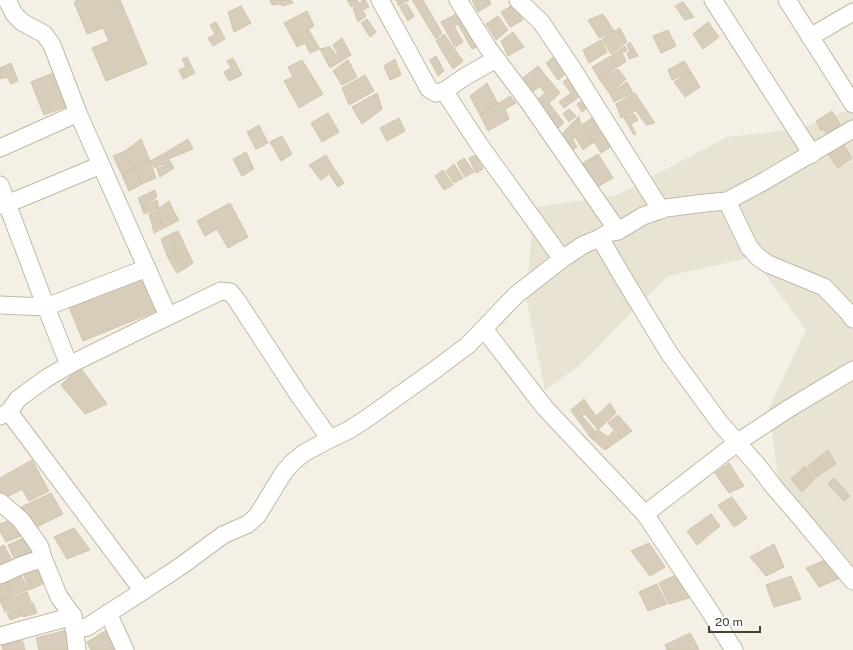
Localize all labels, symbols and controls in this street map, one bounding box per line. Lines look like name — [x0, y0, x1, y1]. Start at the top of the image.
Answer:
scale bar — [709, 608, 760, 634]
text: 20 m — [715, 615, 743, 629]

